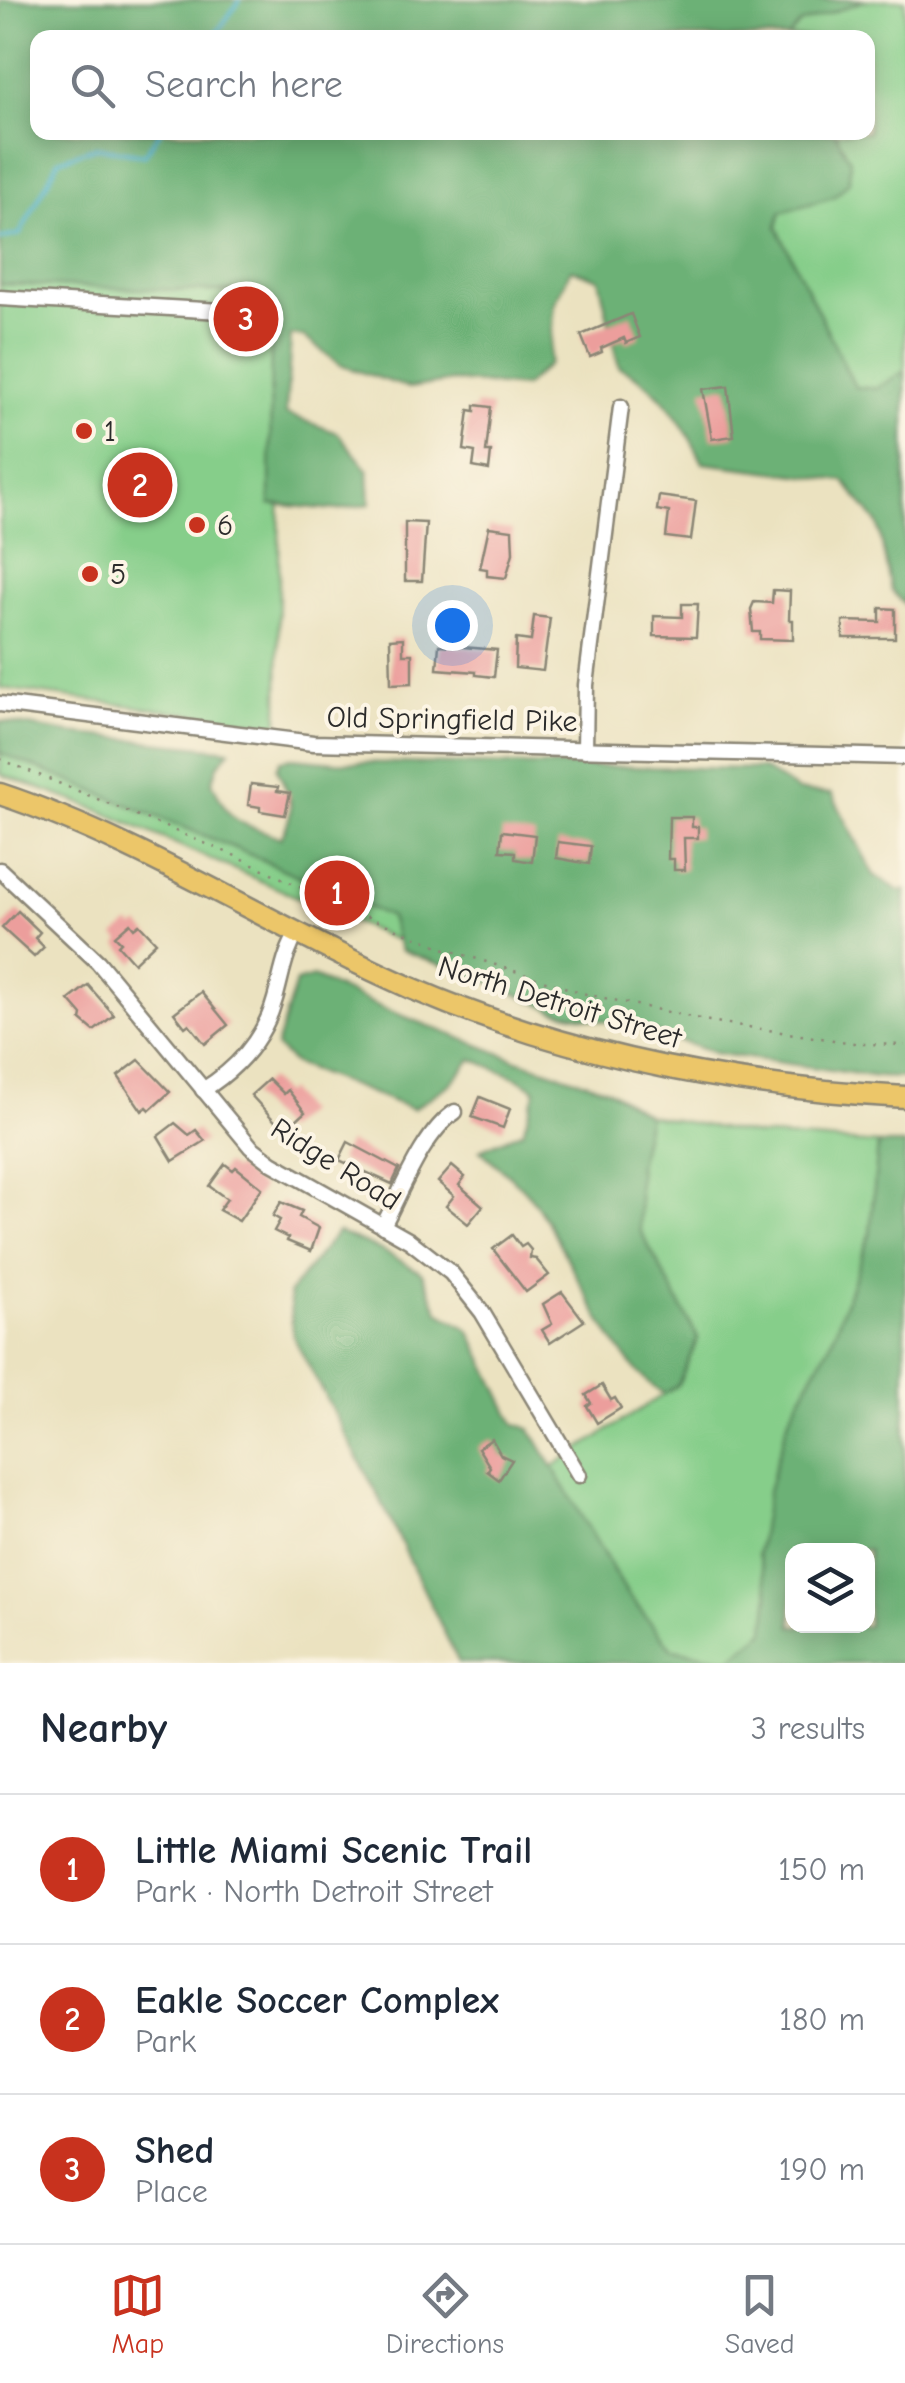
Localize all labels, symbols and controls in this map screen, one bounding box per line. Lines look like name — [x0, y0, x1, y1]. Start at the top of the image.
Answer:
search box — [30, 30, 875, 140]
icon: search — [65, 58, 120, 113]
text: Search here — [145, 63, 343, 107]
pin: 3 — [214, 282, 278, 356]
place label: 1 — [104, 414, 116, 449]
marker: 1 — [73, 420, 95, 442]
pin: 2 — [108, 448, 172, 522]
place label: 6 — [217, 508, 233, 543]
marker: 6 — [186, 514, 208, 536]
place label: 5 — [110, 557, 126, 592]
marker: 5 — [79, 563, 101, 585]
your location — [427, 600, 478, 651]
street label: Old Springfield Pike — [326, 700, 578, 739]
pin: 1 — [304, 856, 370, 930]
street label: North Detroit Street — [434, 949, 687, 1057]
street label: Ridge Road — [264, 1111, 407, 1218]
map controls — [785, 1543, 875, 1633]
button: layers — [785, 1543, 875, 1633]
text: Nearby — [40, 1704, 167, 1753]
text: 3 results — [751, 1710, 865, 1747]
text: Little Miami Scenic Trail — [135, 1829, 532, 1873]
text: 1 — [66, 1851, 79, 1888]
text: 150 m — [778, 1851, 865, 1888]
text: Park · North Detroit Street — [135, 1873, 493, 1910]
text: Eakle Soccer Complex — [135, 1979, 499, 2023]
text: 2 — [65, 2001, 80, 2038]
text: 180 m — [779, 2001, 865, 2038]
text: Park — [135, 2023, 196, 2060]
text: Shed — [135, 2129, 214, 2173]
text: 3 — [65, 2151, 80, 2188]
text: 190 m — [779, 2151, 865, 2188]
text: Place — [135, 2173, 208, 2210]
tab: Map — [110, 2268, 165, 2360]
tab: Directions — [386, 2268, 504, 2360]
tab: Saved — [725, 2268, 795, 2360]

